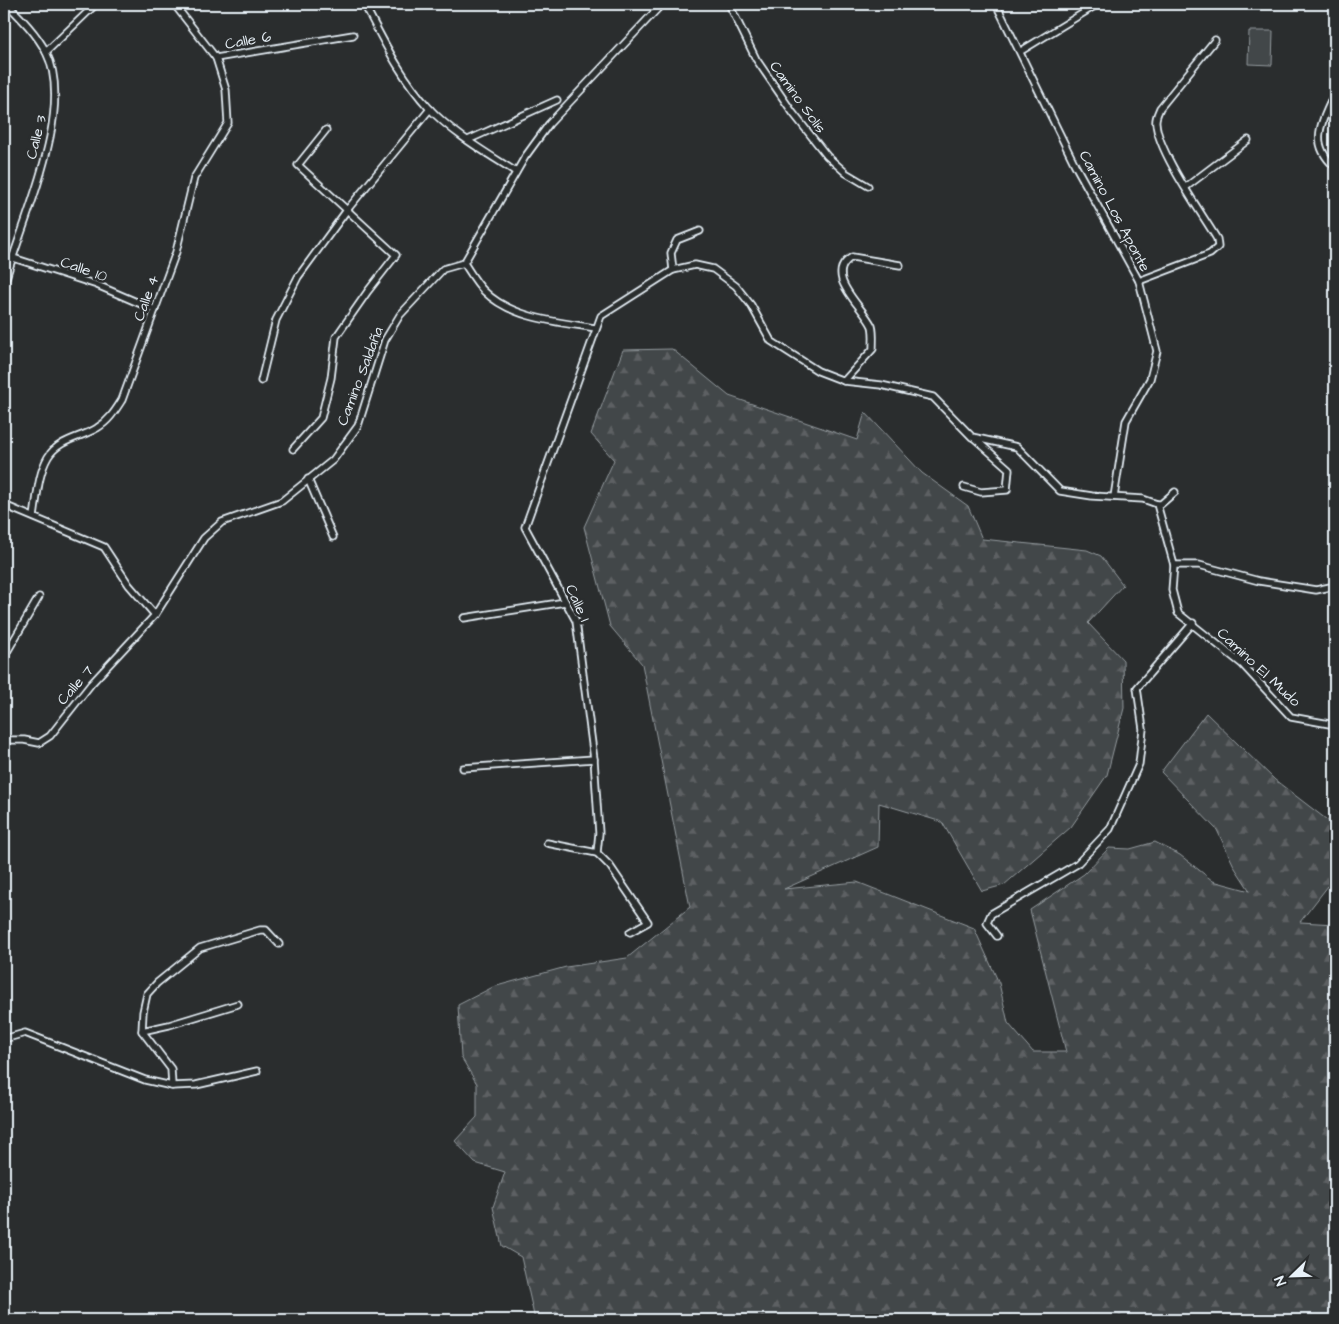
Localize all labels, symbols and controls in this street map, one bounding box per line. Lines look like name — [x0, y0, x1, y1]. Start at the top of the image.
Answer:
street label: Calle 6 — [223, 26, 273, 55]
street label: Camino Solís — [764, 57, 831, 138]
street label: Calle 3 — [21, 113, 52, 161]
street label: Camino Los Aponte — [1074, 147, 1155, 276]
street label: Calle 10 — [57, 252, 111, 287]
street label: Calle 4 — [129, 272, 164, 324]
street label: Camino Saldaña — [332, 323, 389, 429]
street label: Calle 1 — [560, 581, 595, 625]
street label: Camino El Mudo — [1212, 623, 1306, 712]
street label: Calle 7 — [52, 661, 98, 710]
north arrow — [1266, 1252, 1316, 1302]
text: N — [1270, 1273, 1292, 1289]

